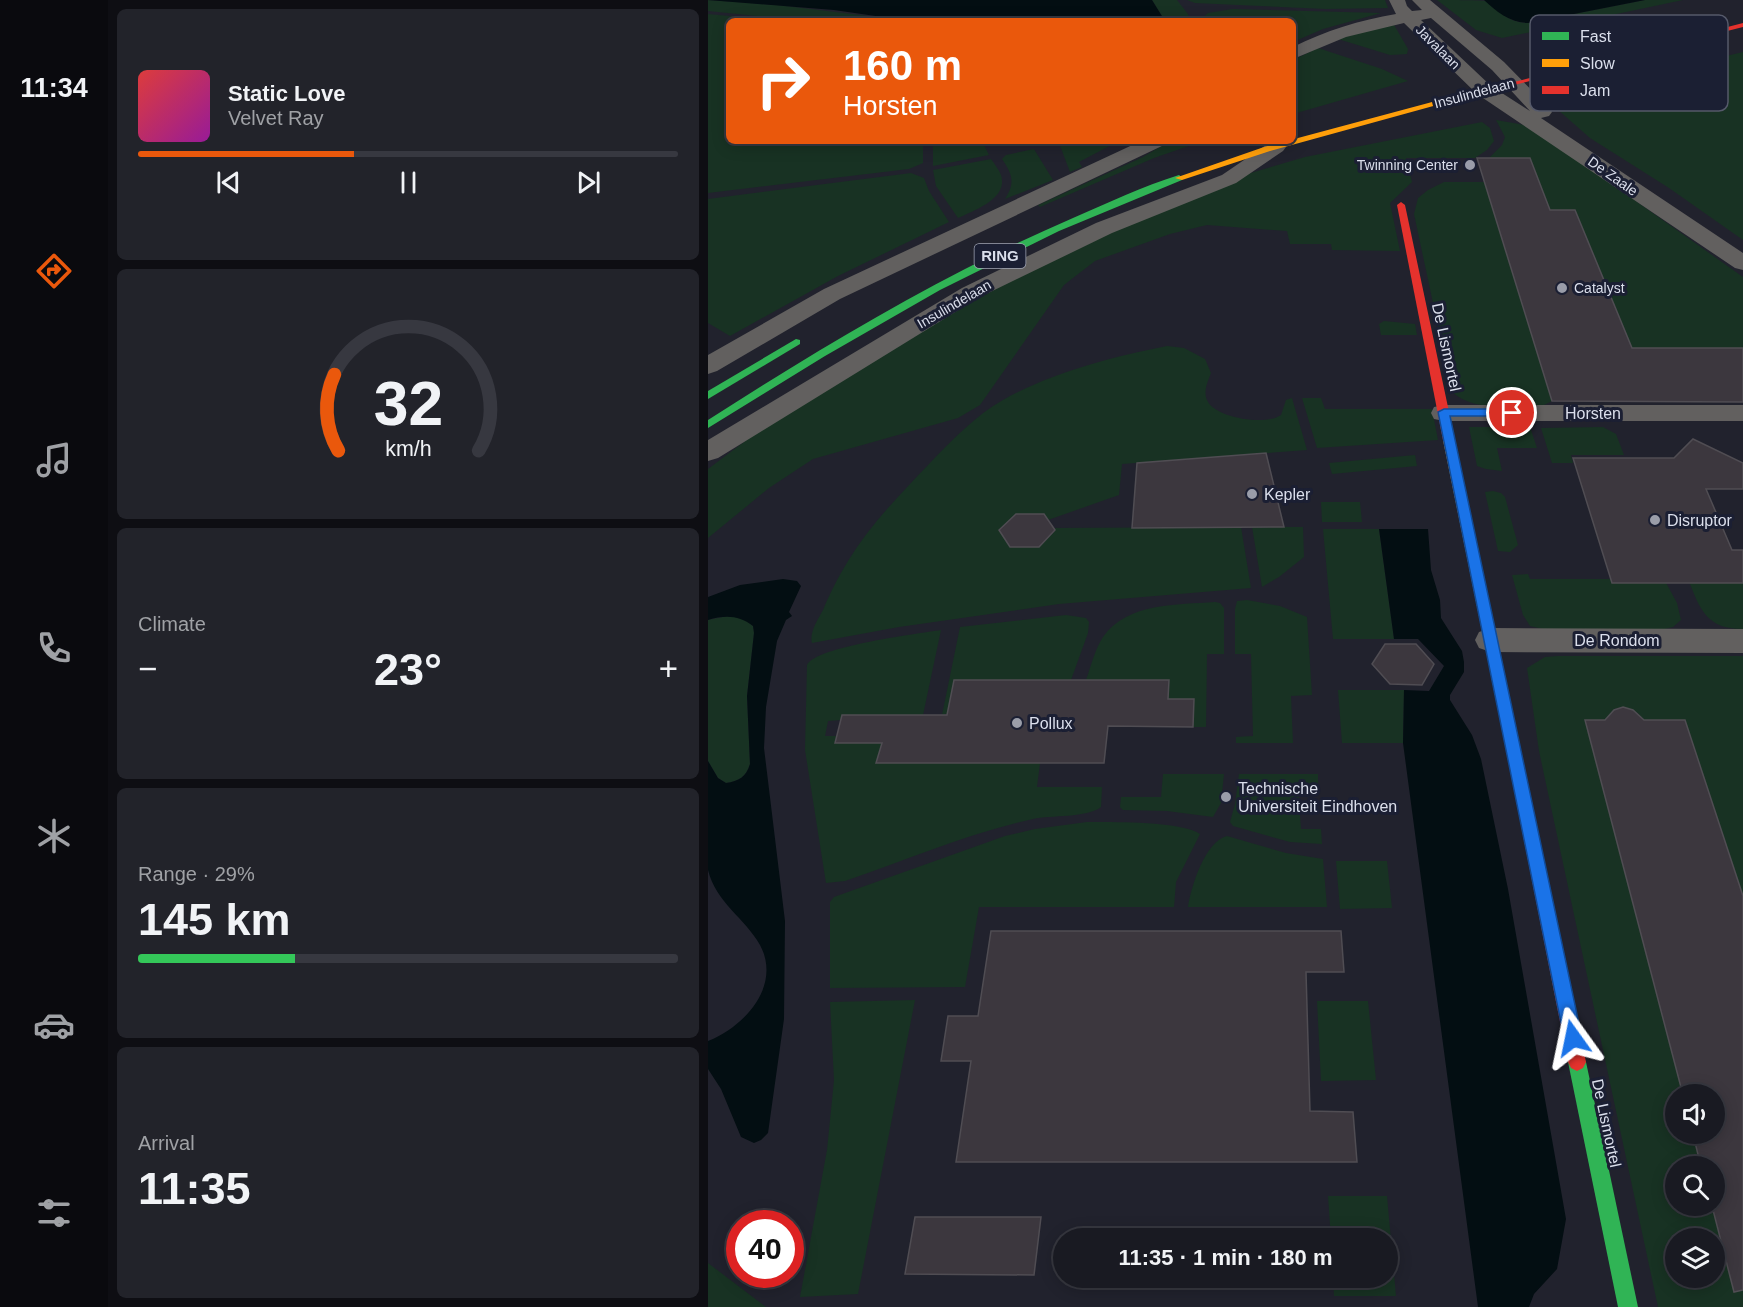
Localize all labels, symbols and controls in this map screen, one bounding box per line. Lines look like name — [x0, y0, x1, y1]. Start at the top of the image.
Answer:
legend — [1530, 15, 1728, 111]
street label: Javalaan — [1413, 22, 1463, 72]
text: Fast — [1580, 28, 1612, 45]
icon: right — [744, 42, 822, 120]
text: 160 m — [843, 42, 962, 89]
text: Slow — [1580, 55, 1615, 72]
text: 11:34 — [20, 73, 88, 103]
street label: Insulindelaan — [1432, 75, 1516, 111]
text: Static Love — [228, 81, 345, 106]
text: Jam — [1580, 82, 1610, 99]
text: Horsten — [843, 91, 938, 121]
text: Velvet Ray — [228, 107, 324, 129]
street label: De Zaale — [1585, 153, 1641, 199]
place label: Twinning Center — [1357, 157, 1458, 173]
marker: Twinning Center — [1463, 158, 1477, 172]
icon: previous — [212, 166, 245, 199]
icon: pause — [392, 166, 425, 199]
icon: next — [572, 166, 605, 199]
road number: RING — [974, 244, 1026, 268]
icon: directions — [33, 250, 75, 292]
street label: Insulindelaan — [914, 276, 994, 332]
place label: Catalyst — [1574, 280, 1625, 296]
marker: Catalyst — [1555, 281, 1569, 295]
street label: De Lismortel — [1429, 301, 1464, 393]
text: 32 — [373, 369, 443, 438]
pin — [1486, 387, 1537, 438]
icon: arrive — [1495, 396, 1528, 429]
street label: Horsten — [1565, 405, 1621, 422]
text: km/h — [385, 437, 431, 461]
icon: music — [33, 439, 75, 481]
place label: Kepler — [1264, 486, 1311, 503]
marker: Kepler — [1245, 487, 1259, 501]
place label: Disruptor — [1667, 512, 1733, 529]
marker: Disruptor — [1648, 513, 1662, 527]
text: Climate — [138, 613, 206, 635]
icon: phone — [33, 627, 75, 669]
street label: De Rondom — [1574, 632, 1660, 649]
text: 23° — [374, 644, 442, 695]
text: − — [138, 650, 157, 687]
text: + — [659, 650, 678, 687]
place label: Pollux — [1029, 715, 1073, 732]
marker: Pollux — [1010, 716, 1024, 730]
place label: Technische Universiteit Eindhoven — [1238, 780, 1397, 815]
marker: Technische Universiteit Eindhoven — [1219, 790, 1233, 804]
icon: climate — [33, 815, 75, 857]
text: Range · 29% — [138, 863, 255, 885]
text: 145 km — [138, 894, 291, 945]
icon: car — [33, 1004, 75, 1046]
position arrow — [1541, 1006, 1605, 1070]
street label: De Lismortel — [1589, 1077, 1624, 1169]
map controls — [1665, 1084, 1725, 1288]
button: sound — [1665, 1084, 1725, 1144]
text: Arrival — [138, 1132, 195, 1154]
button: search — [1665, 1156, 1725, 1216]
text: 11:35 — [138, 1163, 251, 1214]
icon: filters — [33, 1192, 75, 1234]
speed limit sign: 40 — [726, 1210, 804, 1288]
button: layers — [1665, 1228, 1725, 1288]
text: 11:35 · 1 min · 180 m — [1119, 1245, 1333, 1270]

